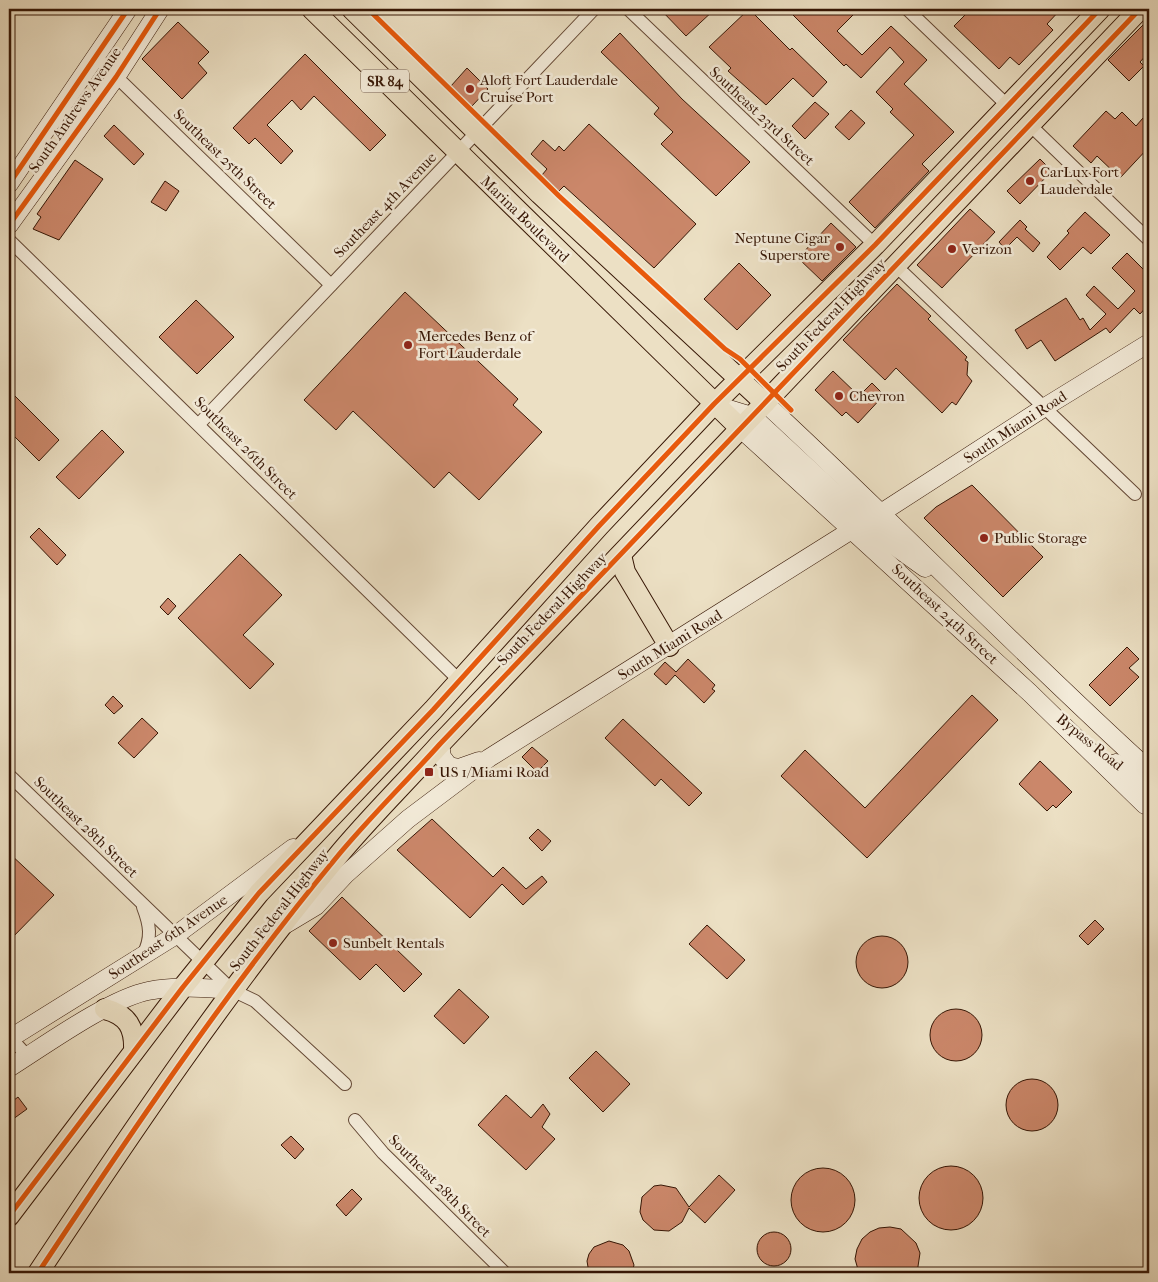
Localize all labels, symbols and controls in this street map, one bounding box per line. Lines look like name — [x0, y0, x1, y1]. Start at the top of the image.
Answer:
street label: South Andrews Avenue — [25, 43, 125, 176]
street label: Southeast 23rd Street — [706, 63, 819, 170]
road number: SR 84 — [361, 70, 409, 92]
place label: Aloft Fort Lauderdale Cruise Port — [479, 71, 619, 106]
marker: Aloft Fort Lauderdale Cruise Port — [464, 83, 476, 95]
street label: Southeast 25th Street — [170, 105, 281, 213]
street label: Southeast 4th Avenue — [330, 148, 441, 262]
place label: CarLux Fort Lauderdale — [1040, 163, 1120, 198]
street label: Marina Boulevard — [477, 172, 574, 266]
marker: CarLux Fort Lauderdale — [1024, 175, 1036, 187]
place label: Neptune Cigar Superstore — [735, 229, 831, 264]
place label: Verizon — [961, 240, 1012, 258]
marker: Neptune Cigar Superstore — [834, 241, 846, 253]
marker: Verizon — [946, 243, 958, 255]
street label: South Federal Highway — [772, 254, 890, 375]
place label: Mercedes Benz of Fort Lauderdale — [418, 327, 535, 362]
marker: Mercedes Benz of Fort Lauderdale — [402, 339, 414, 351]
place label: Chevron — [849, 387, 905, 405]
street label: South Miami Road — [960, 387, 1071, 467]
marker: Chevron — [833, 390, 845, 402]
street label: Southeast 26th Street — [191, 393, 302, 504]
place label: Public Storage — [994, 529, 1087, 547]
marker: Public Storage — [978, 532, 990, 544]
street label: South Federal Highway — [493, 548, 611, 669]
street label: Southeast 24th Street — [888, 560, 1002, 668]
street label: South Miami Road — [615, 605, 726, 684]
street label: Bypass Road — [1053, 710, 1128, 775]
place label: US 1/Miami Road — [439, 763, 550, 781]
marker: US 1/Miami Road — [423, 766, 435, 778]
street label: Southeast 28th Street — [30, 773, 142, 882]
street label: South Federal Highway — [226, 844, 333, 975]
street label: Southeast 6th Avenue — [105, 890, 231, 983]
place label: Sunbelt Rentals — [343, 934, 445, 952]
marker: Sunbelt Rentals — [327, 937, 339, 949]
street label: Southeast 28th Street — [385, 1131, 495, 1241]

